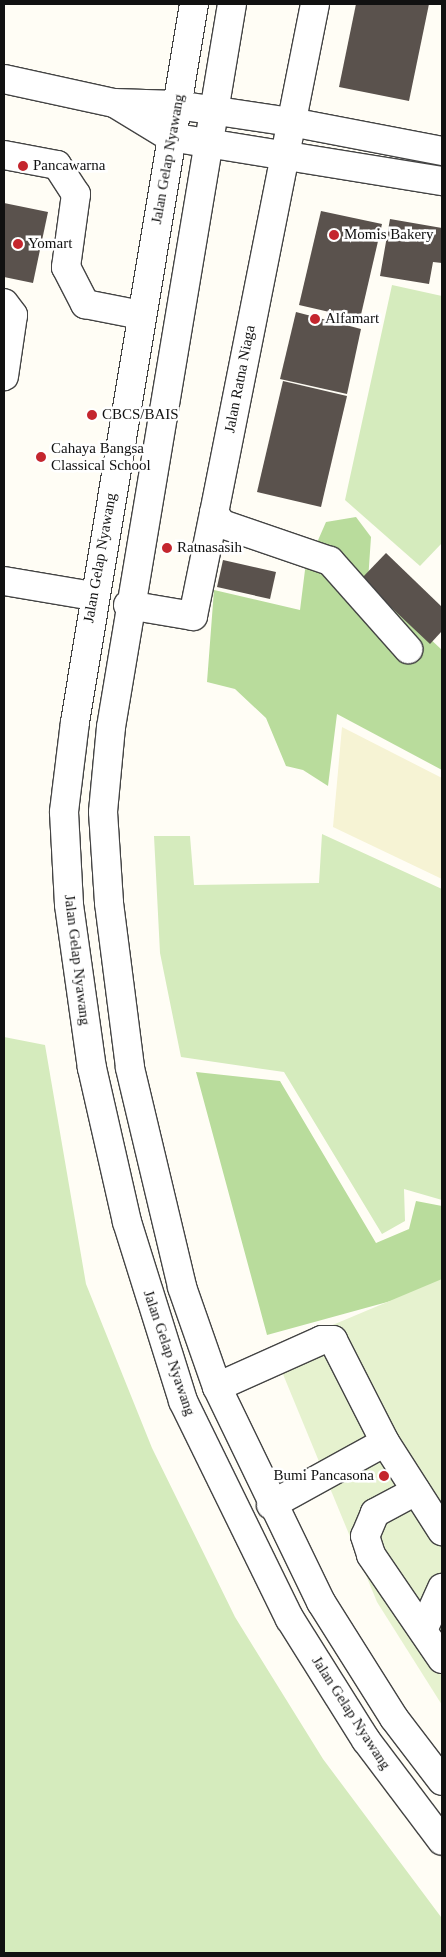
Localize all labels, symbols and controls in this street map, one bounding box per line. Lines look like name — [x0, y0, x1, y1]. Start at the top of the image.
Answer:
street label: Jalan Gelap Nyawang — [148, 93, 188, 225]
place label: Pancawarna — [33, 157, 105, 175]
marker: Pancawarna — [17, 160, 29, 172]
place label: Momis Bakery — [344, 226, 434, 244]
marker: Momis Bakery — [328, 229, 340, 241]
place label: Yomart — [28, 235, 72, 253]
marker: Yomart — [12, 238, 24, 250]
place label: Alfamart — [325, 310, 379, 328]
marker: Alfamart — [309, 313, 321, 325]
street label: Jalan Ratna Niaga — [221, 324, 259, 434]
place label: CBCS/BAIS — [102, 406, 179, 424]
marker: CBCS/BAIS — [86, 409, 98, 421]
place label: Cahaya Bangsa Classical School — [51, 439, 151, 474]
marker: Cahaya Bangsa Classical School — [35, 451, 47, 463]
street label: Jalan Gelap Nyawang — [80, 492, 120, 624]
place label: Ratnasasih — [177, 539, 242, 557]
marker: Ratnasasih — [161, 542, 173, 554]
street label: Jalan Gelap Nyawang — [60, 894, 94, 1026]
street label: Jalan Gelap Nyawang — [139, 1288, 199, 1418]
place label: Bumi Pancasona — [274, 1467, 374, 1485]
marker: Bumi Pancasona — [378, 1470, 390, 1482]
street label: Jalan Gelap Nyawang — [308, 1653, 394, 1773]

